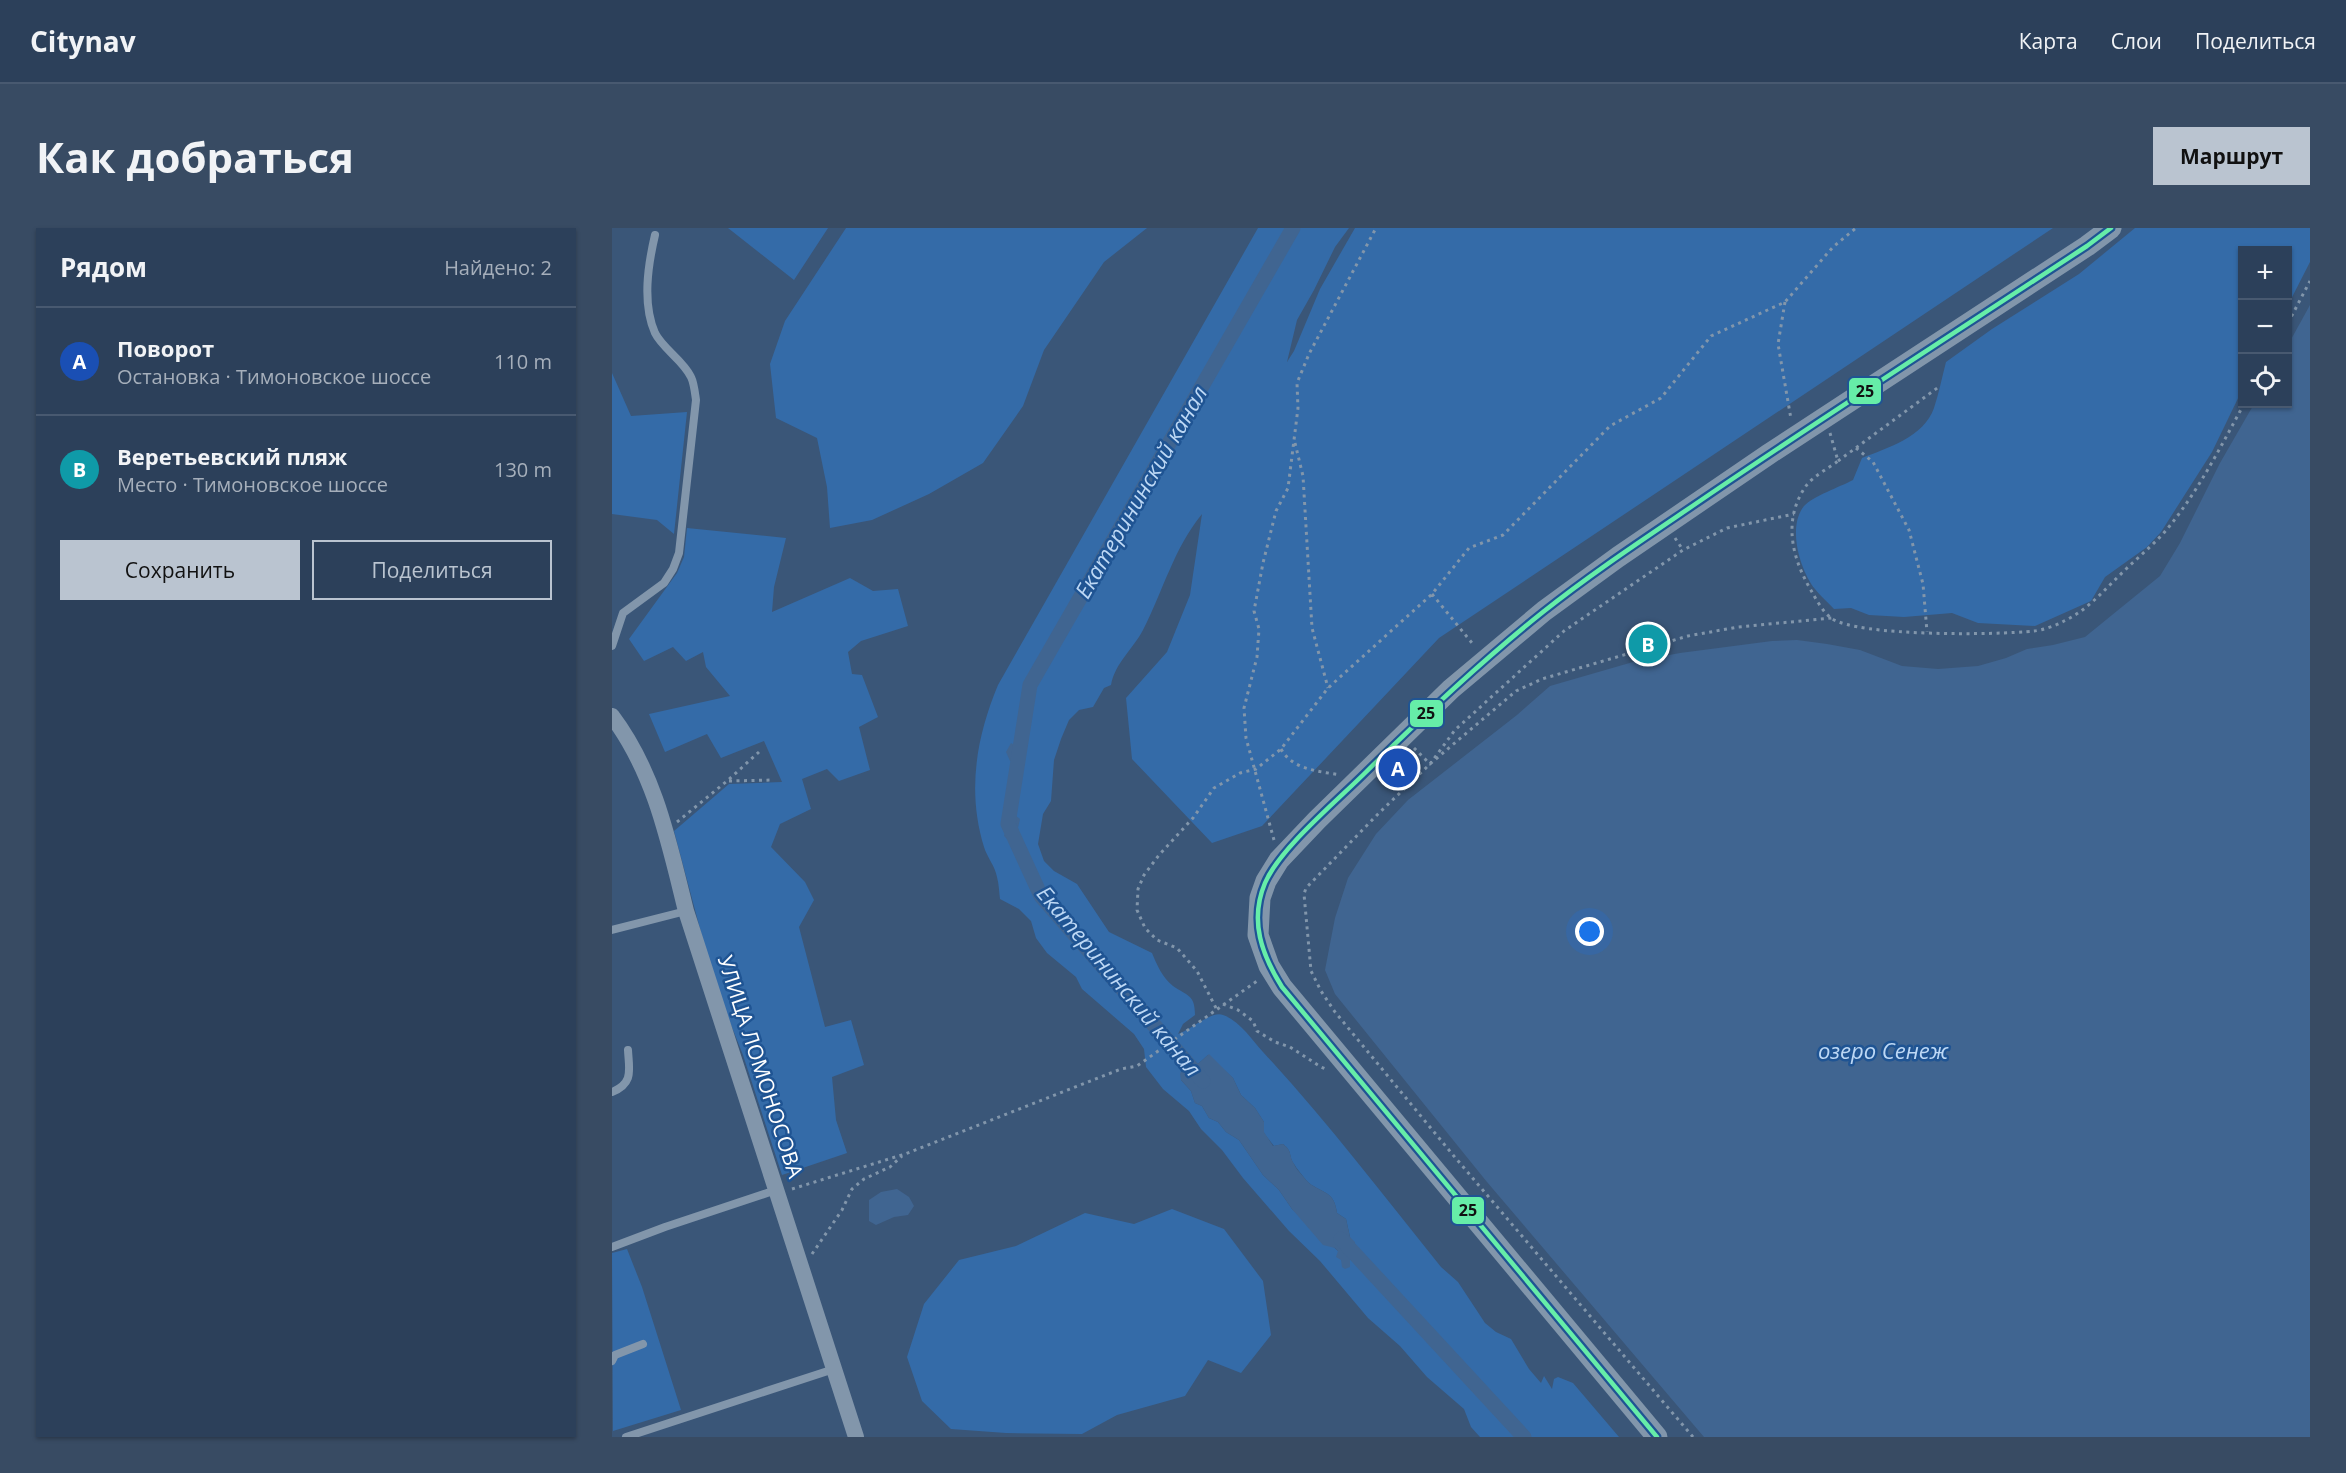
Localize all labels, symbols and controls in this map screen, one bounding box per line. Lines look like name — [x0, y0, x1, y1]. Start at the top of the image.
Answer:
text: Citynav — [30, 22, 136, 60]
text: Карта — [2019, 27, 2078, 55]
text: Слои — [2111, 27, 2162, 55]
text: Поделиться — [2195, 27, 2316, 55]
button: Маршрут — [2153, 127, 2310, 185]
text: Как добраться — [36, 128, 354, 185]
map controls — [2238, 246, 2292, 408]
button: + — [2238, 246, 2292, 300]
text: Рядом — [60, 249, 147, 285]
text: Найдено: 2 — [444, 254, 552, 281]
button: − — [2238, 300, 2292, 354]
text: Поворот — [117, 333, 214, 363]
text: A — [73, 348, 86, 375]
text: 110 m — [494, 348, 552, 375]
button: locate — [2238, 354, 2292, 408]
text: Остановка · Тимоновское шоссе — [117, 363, 431, 390]
line badge: 25 — [1848, 377, 1882, 405]
water label: Екатерининский канал — [1067, 380, 1213, 603]
text: 25 — [1856, 380, 1874, 402]
text: Веретьевский пляж — [117, 441, 347, 471]
text: B — [73, 456, 86, 483]
text: 130 m — [494, 456, 552, 483]
text: Место · Тимоновское шоссе — [117, 471, 388, 498]
button: Сохранить — [60, 540, 300, 600]
button: Поделиться — [312, 540, 552, 600]
pin: B — [1628, 622, 1668, 666]
line badge: 25 — [1409, 699, 1444, 728]
text: 25 — [1417, 702, 1435, 724]
pin: A — [1378, 746, 1418, 790]
water label: Екатерининский канал — [1031, 878, 1209, 1082]
your location — [1575, 917, 1604, 946]
street label: УЛИЦА ЛОМОНОСОВА — [712, 952, 810, 1182]
water label: озеро Сенеж — [1818, 1035, 1949, 1065]
line badge: 25 — [1451, 1196, 1485, 1225]
text: 25 — [1459, 1199, 1477, 1221]

